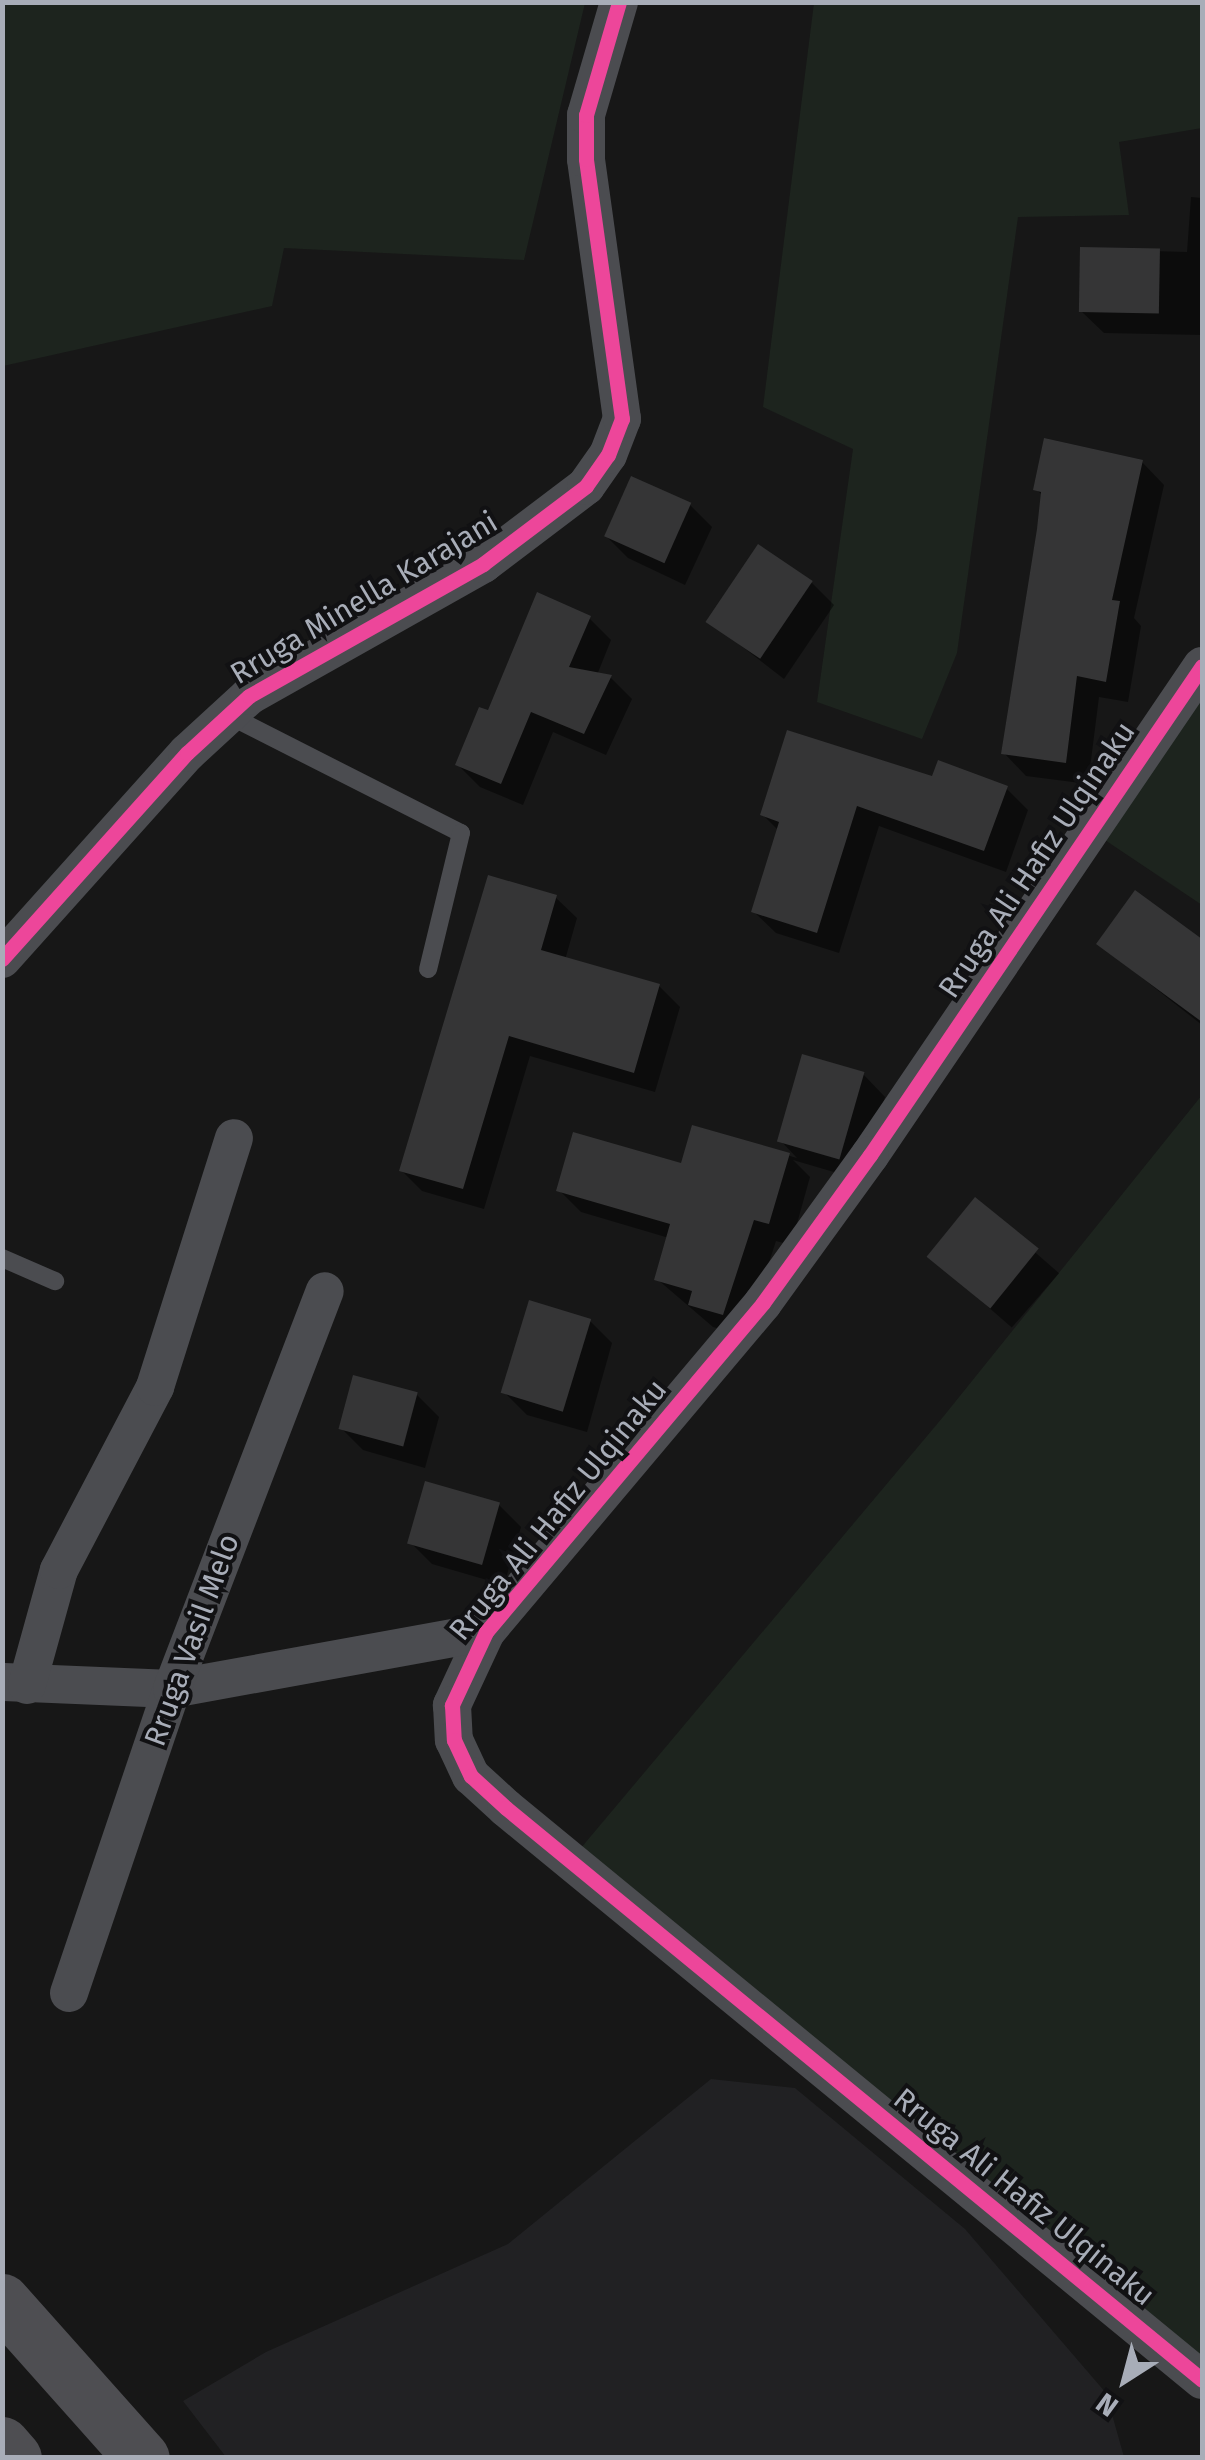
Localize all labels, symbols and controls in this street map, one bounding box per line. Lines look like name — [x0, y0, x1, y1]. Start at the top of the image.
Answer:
street label: Rruga Minella Karajani — [224, 504, 504, 692]
street label: Rruga Ali Hafiz Ulqinaku — [931, 715, 1143, 1005]
street label: Rruga Ali Hafiz Ulqinaku — [442, 1372, 674, 1648]
street label: Rruga Vasil Melo — [137, 1529, 247, 1751]
street label: Rruga Ali Hafiz Ulqinaku — [886, 2081, 1162, 2313]
north arrow — [1075, 2330, 1175, 2430]
text: N — [1090, 2386, 1124, 2423]

